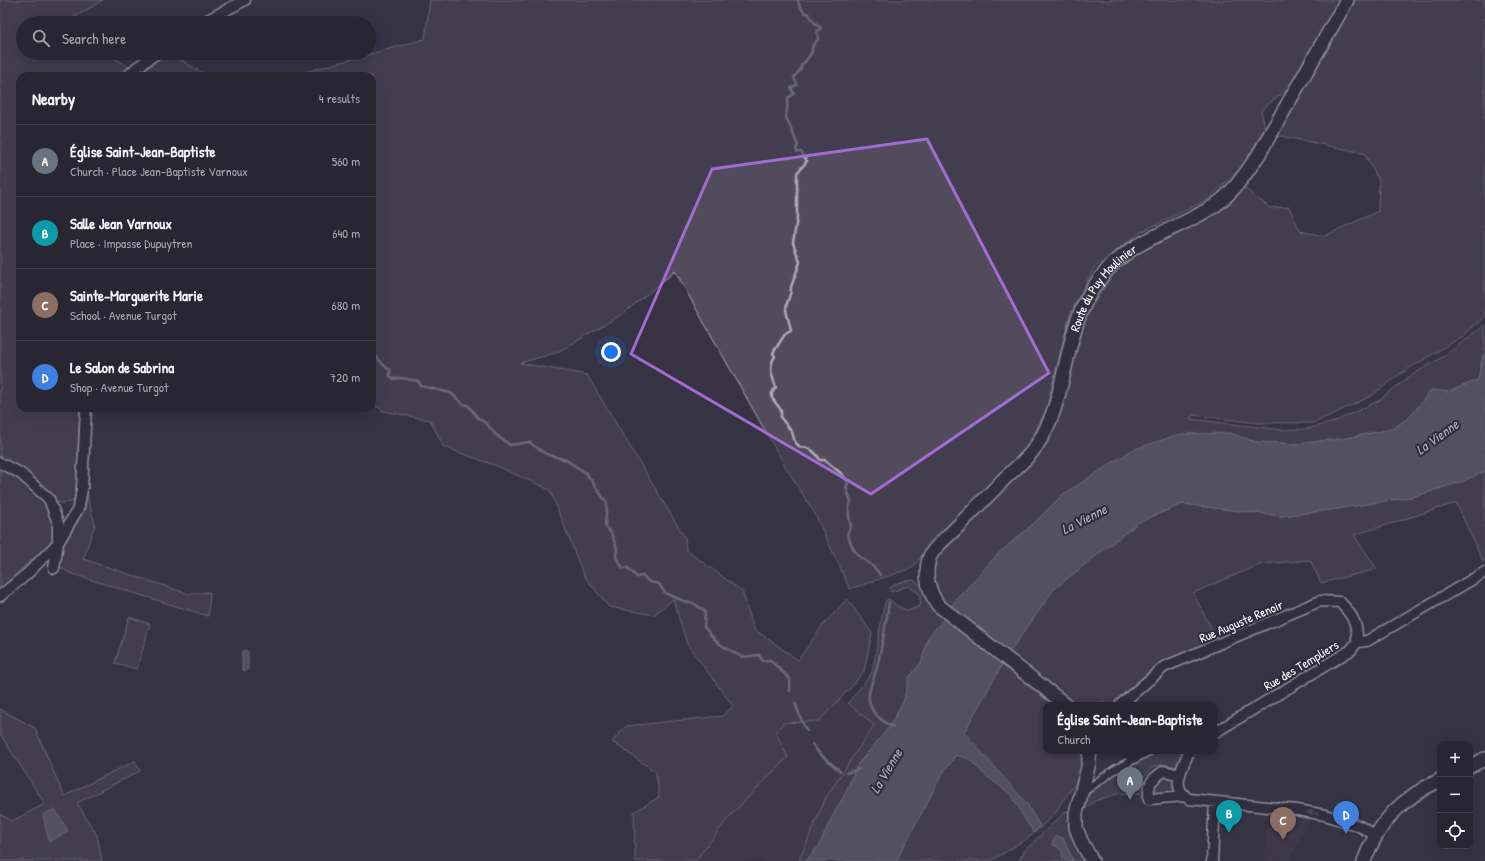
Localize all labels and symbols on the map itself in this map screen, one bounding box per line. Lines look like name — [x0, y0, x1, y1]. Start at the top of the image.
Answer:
street label: Route du Puy Moulinier — [1065, 240, 1140, 334]
your location — [601, 342, 621, 362]
water label: La Vienne — [1411, 414, 1463, 459]
water label: La Vienne — [1058, 498, 1111, 538]
street label: Rue Auguste Renoir — [1196, 595, 1286, 647]
street label: Rue des Templiers — [1260, 635, 1342, 695]
water label: La Vienne — [865, 744, 907, 797]
pin: A — [1117, 767, 1143, 800]
pin: B — [1216, 800, 1242, 833]
pin: D — [1333, 801, 1359, 834]
pin: C — [1270, 807, 1296, 840]
one-way arrow — [1307, 810, 1319, 816]

